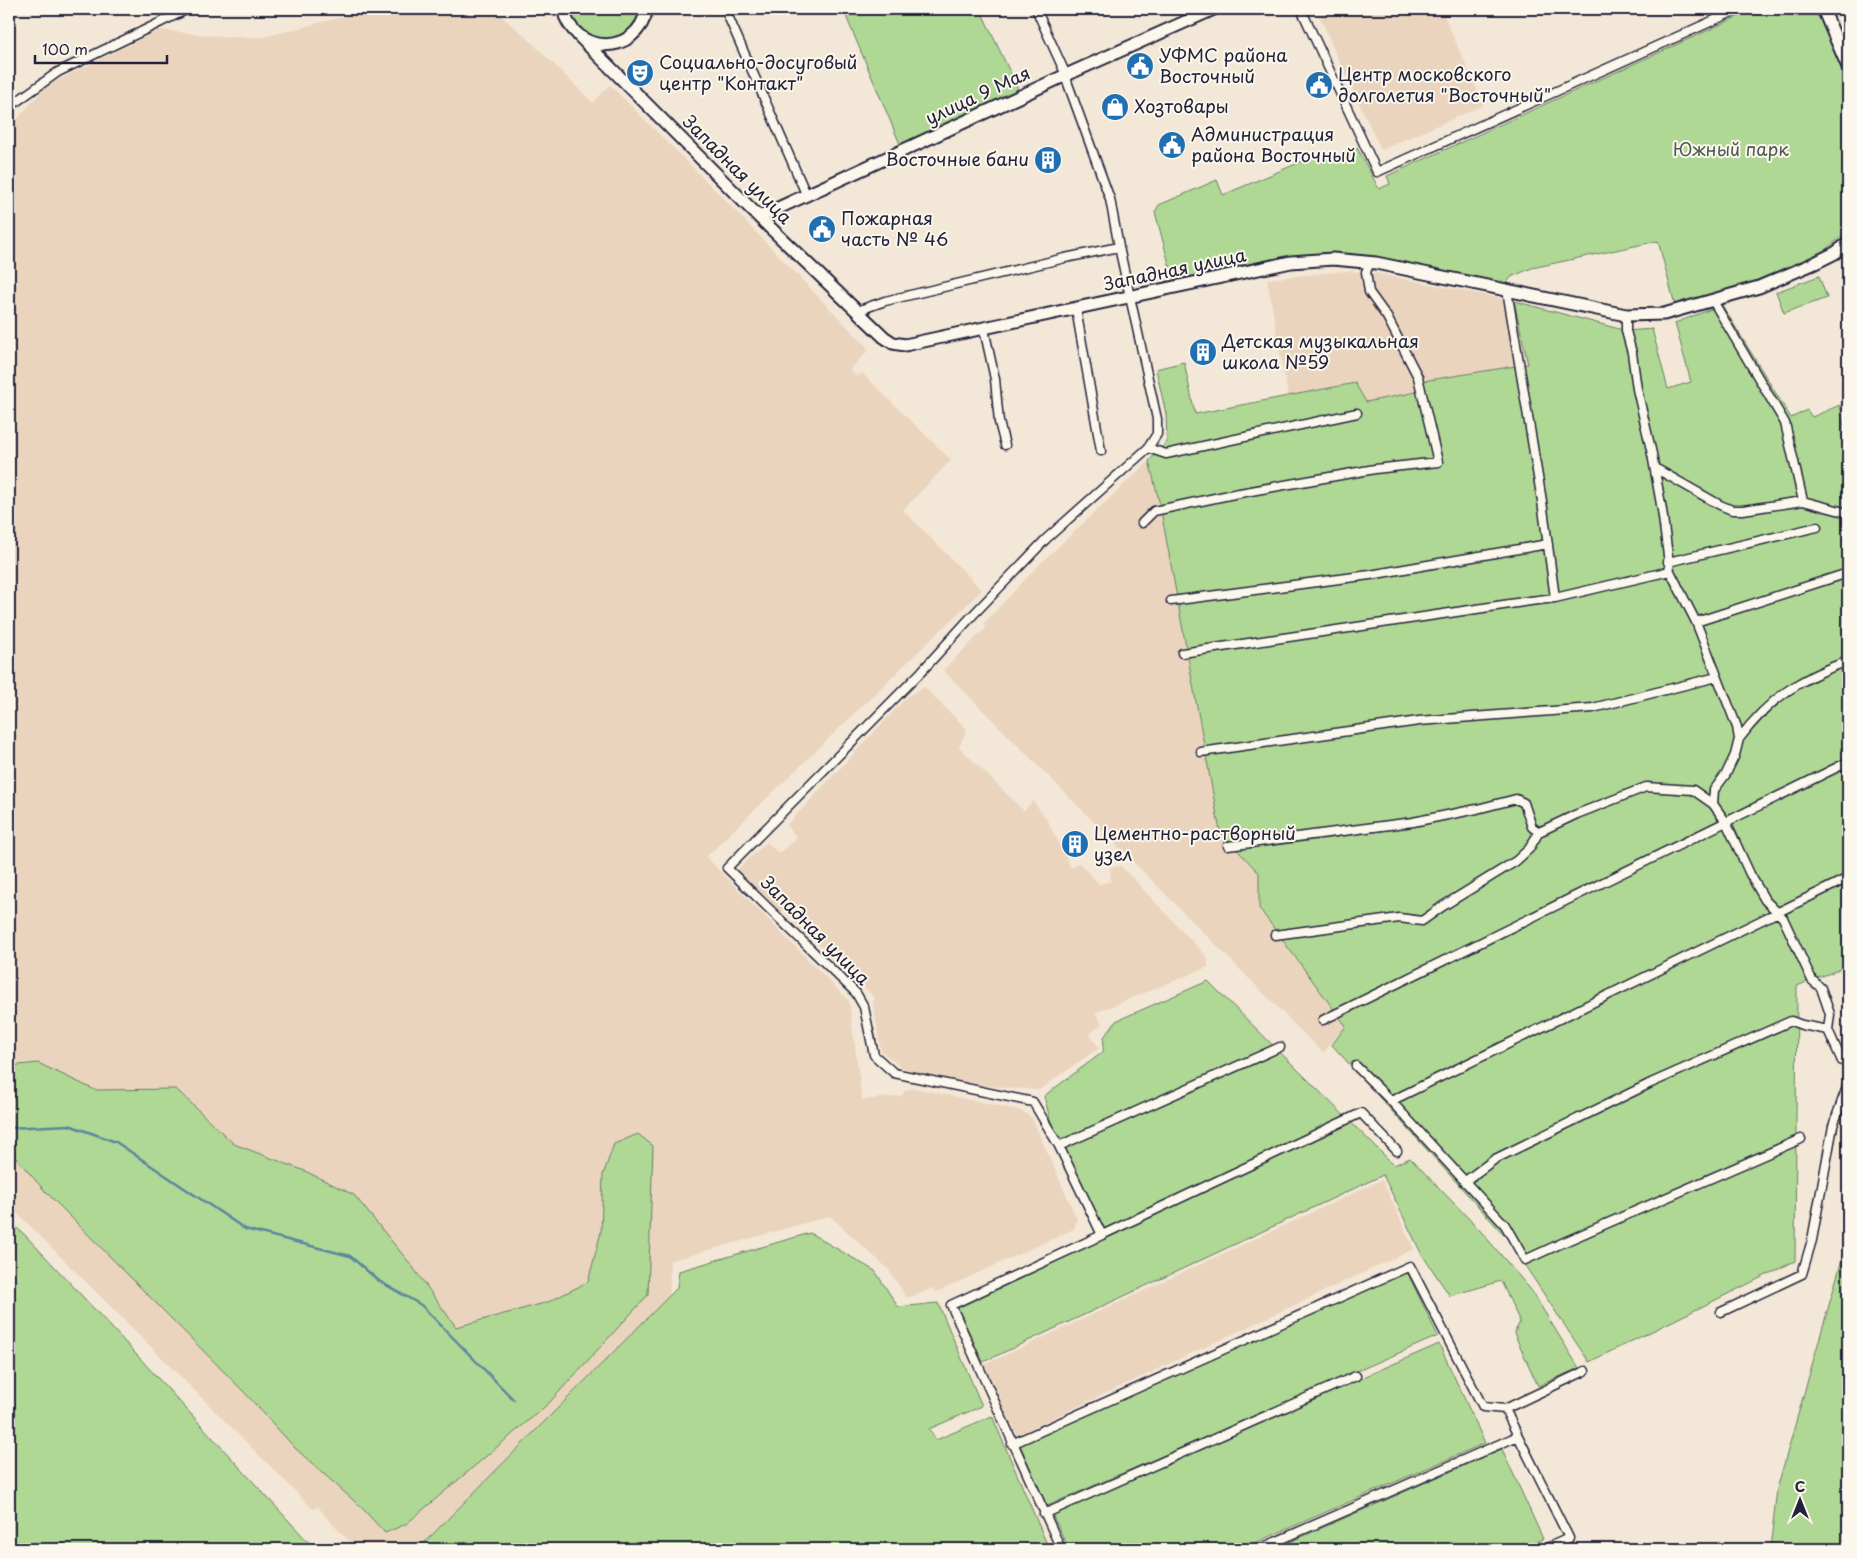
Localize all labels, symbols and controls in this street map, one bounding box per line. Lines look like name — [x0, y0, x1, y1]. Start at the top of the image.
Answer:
scale bar — [35, 32, 168, 64]
text: 100 m — [42, 37, 88, 60]
place label: УФМС района Восточный — [1159, 41, 1288, 89]
place label: Социально-досуговый центр "Контакт" — [659, 48, 858, 96]
public building icon: УФМС района Восточный — [1125, 51, 1155, 81]
theatre icon: Социально-досуговый центр "Контакт" — [625, 58, 655, 88]
street label: улица 9 Мая — [920, 58, 1034, 131]
place label: Центр московского долголетия "Восточный" — [1338, 60, 1551, 108]
public building icon: Центр московского долголетия "Восточный" — [1304, 70, 1334, 100]
shop icon: Хозтовары — [1100, 92, 1130, 122]
place label: Хозтовары — [1134, 92, 1229, 119]
street label: Западная улица — [677, 108, 799, 230]
place label: Администрация района Восточный — [1191, 120, 1356, 168]
public building icon: Администрация района Восточный — [1157, 130, 1187, 160]
park label: Южный парк — [1673, 135, 1789, 162]
place label: Восточные бани — [886, 145, 1029, 172]
building icon: Восточные бани — [1033, 145, 1063, 175]
place label: Пожарная часть № 46 — [841, 204, 948, 252]
public building icon: Пожарная часть № 46 — [807, 214, 837, 244]
street label: Западная улица — [1101, 240, 1249, 297]
place label: Детская музыкальная школа №59 — [1221, 327, 1419, 375]
building icon: Детская музыкальная школа №59 — [1188, 337, 1218, 367]
place label: Цементно-растворный узел — [1094, 819, 1296, 867]
building icon: Цементно-растворный узел — [1060, 829, 1090, 859]
street label: Западная улица — [755, 869, 877, 991]
north arrow — [1774, 1476, 1824, 1526]
text: С — [1795, 1476, 1805, 1497]

